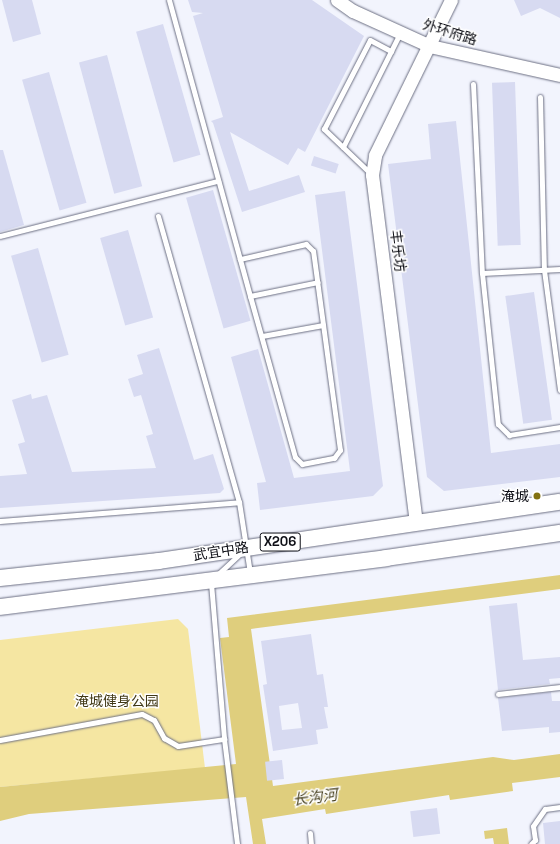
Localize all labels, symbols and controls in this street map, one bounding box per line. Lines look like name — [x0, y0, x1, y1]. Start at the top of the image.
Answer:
street label: 外环府路 — [421, 16, 479, 48]
street label: 丰乐坊 — [387, 229, 409, 273]
place label: 淹城 — [501, 488, 529, 504]
marker: 淹城 — [532, 491, 542, 501]
road number: X206 — [259, 531, 301, 553]
street label: 武宜中路 — [192, 538, 250, 564]
park label: 淹城健身公园 — [75, 693, 159, 709]
water label: 长沟河 — [292, 785, 338, 809]

